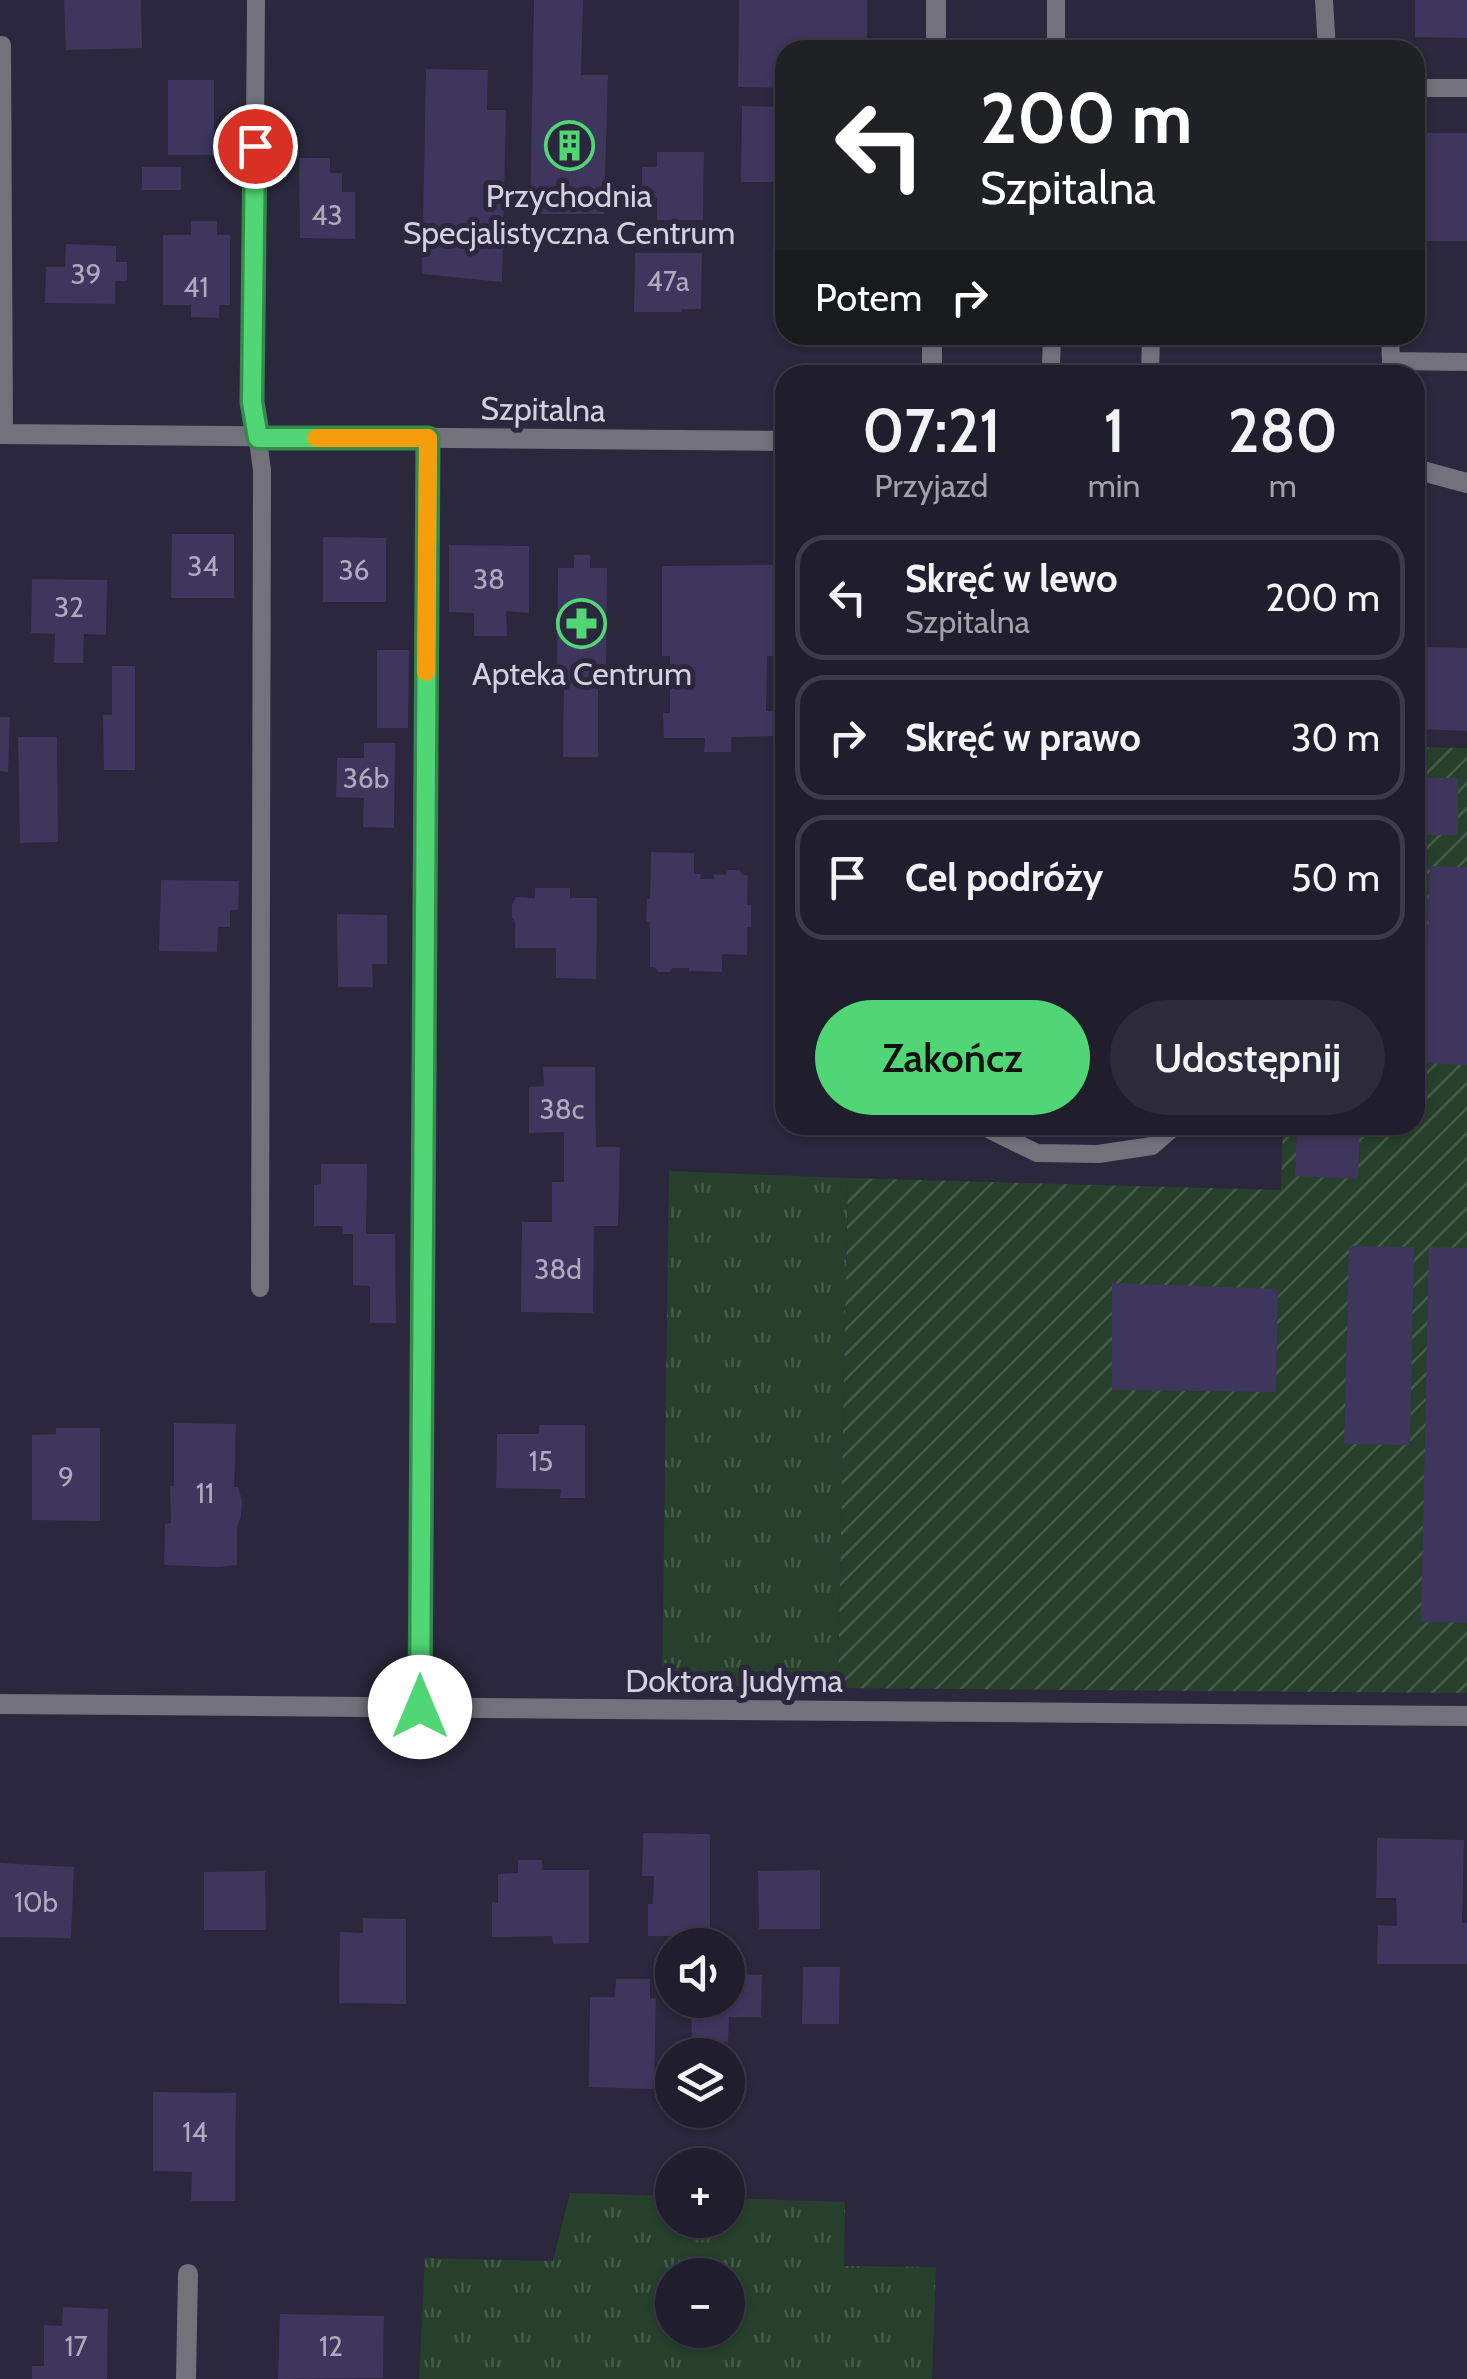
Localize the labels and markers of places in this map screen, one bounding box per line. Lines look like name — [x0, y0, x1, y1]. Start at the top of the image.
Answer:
pin — [213, 104, 298, 189]
building icon: Przychodnia Specjalistyczna Centrum — [543, 119, 595, 171]
place label: Przychodnia Specjalistyczna Centrum — [403, 176, 735, 252]
pharmacy icon: Apteka Centrum — [556, 597, 608, 649]
place label: Apteka Centrum — [472, 654, 692, 693]

